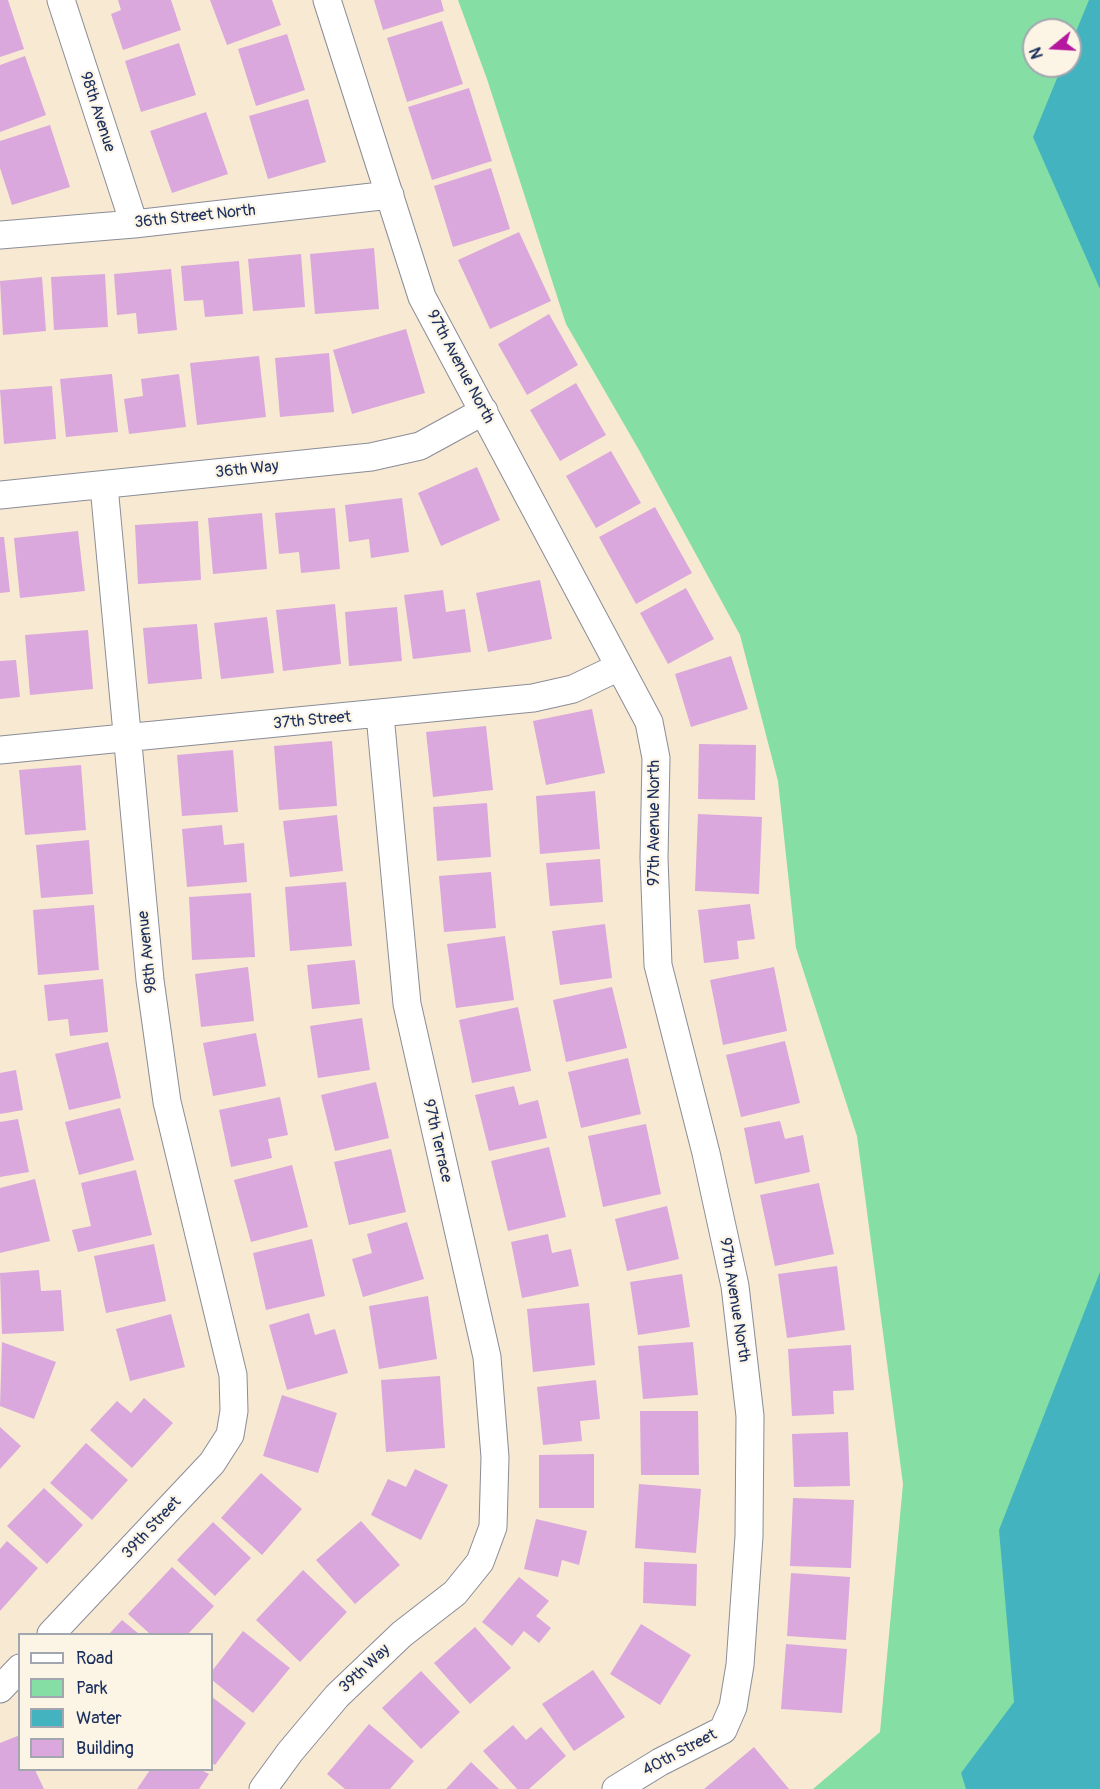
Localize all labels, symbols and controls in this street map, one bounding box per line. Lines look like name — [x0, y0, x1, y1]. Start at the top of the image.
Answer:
north arrow — [1022, 18, 1082, 78]
text: N — [1026, 45, 1048, 61]
street label: 98th Avenue — [75, 70, 119, 154]
street label: 36th Street North — [134, 201, 256, 233]
street label: 97th Avenue North — [422, 307, 498, 427]
street label: 36th Way — [214, 457, 280, 483]
street label: 37th Street — [272, 708, 352, 734]
street label: 97th Avenue North — [645, 760, 665, 886]
street label: 98th Avenue — [134, 910, 162, 994]
street label: 97th Terrace — [418, 1098, 456, 1184]
street label: 97th Avenue North — [715, 1236, 753, 1364]
street label: 39th Street — [118, 1493, 186, 1563]
legend — [18, 1633, 213, 1771]
street label: 39th Way — [336, 1641, 394, 1697]
text: Road — [76, 1647, 113, 1670]
text: Park — [76, 1677, 108, 1700]
text: Water — [76, 1707, 122, 1730]
street label: 40th Street — [640, 1726, 720, 1780]
text: Building — [76, 1737, 134, 1760]

